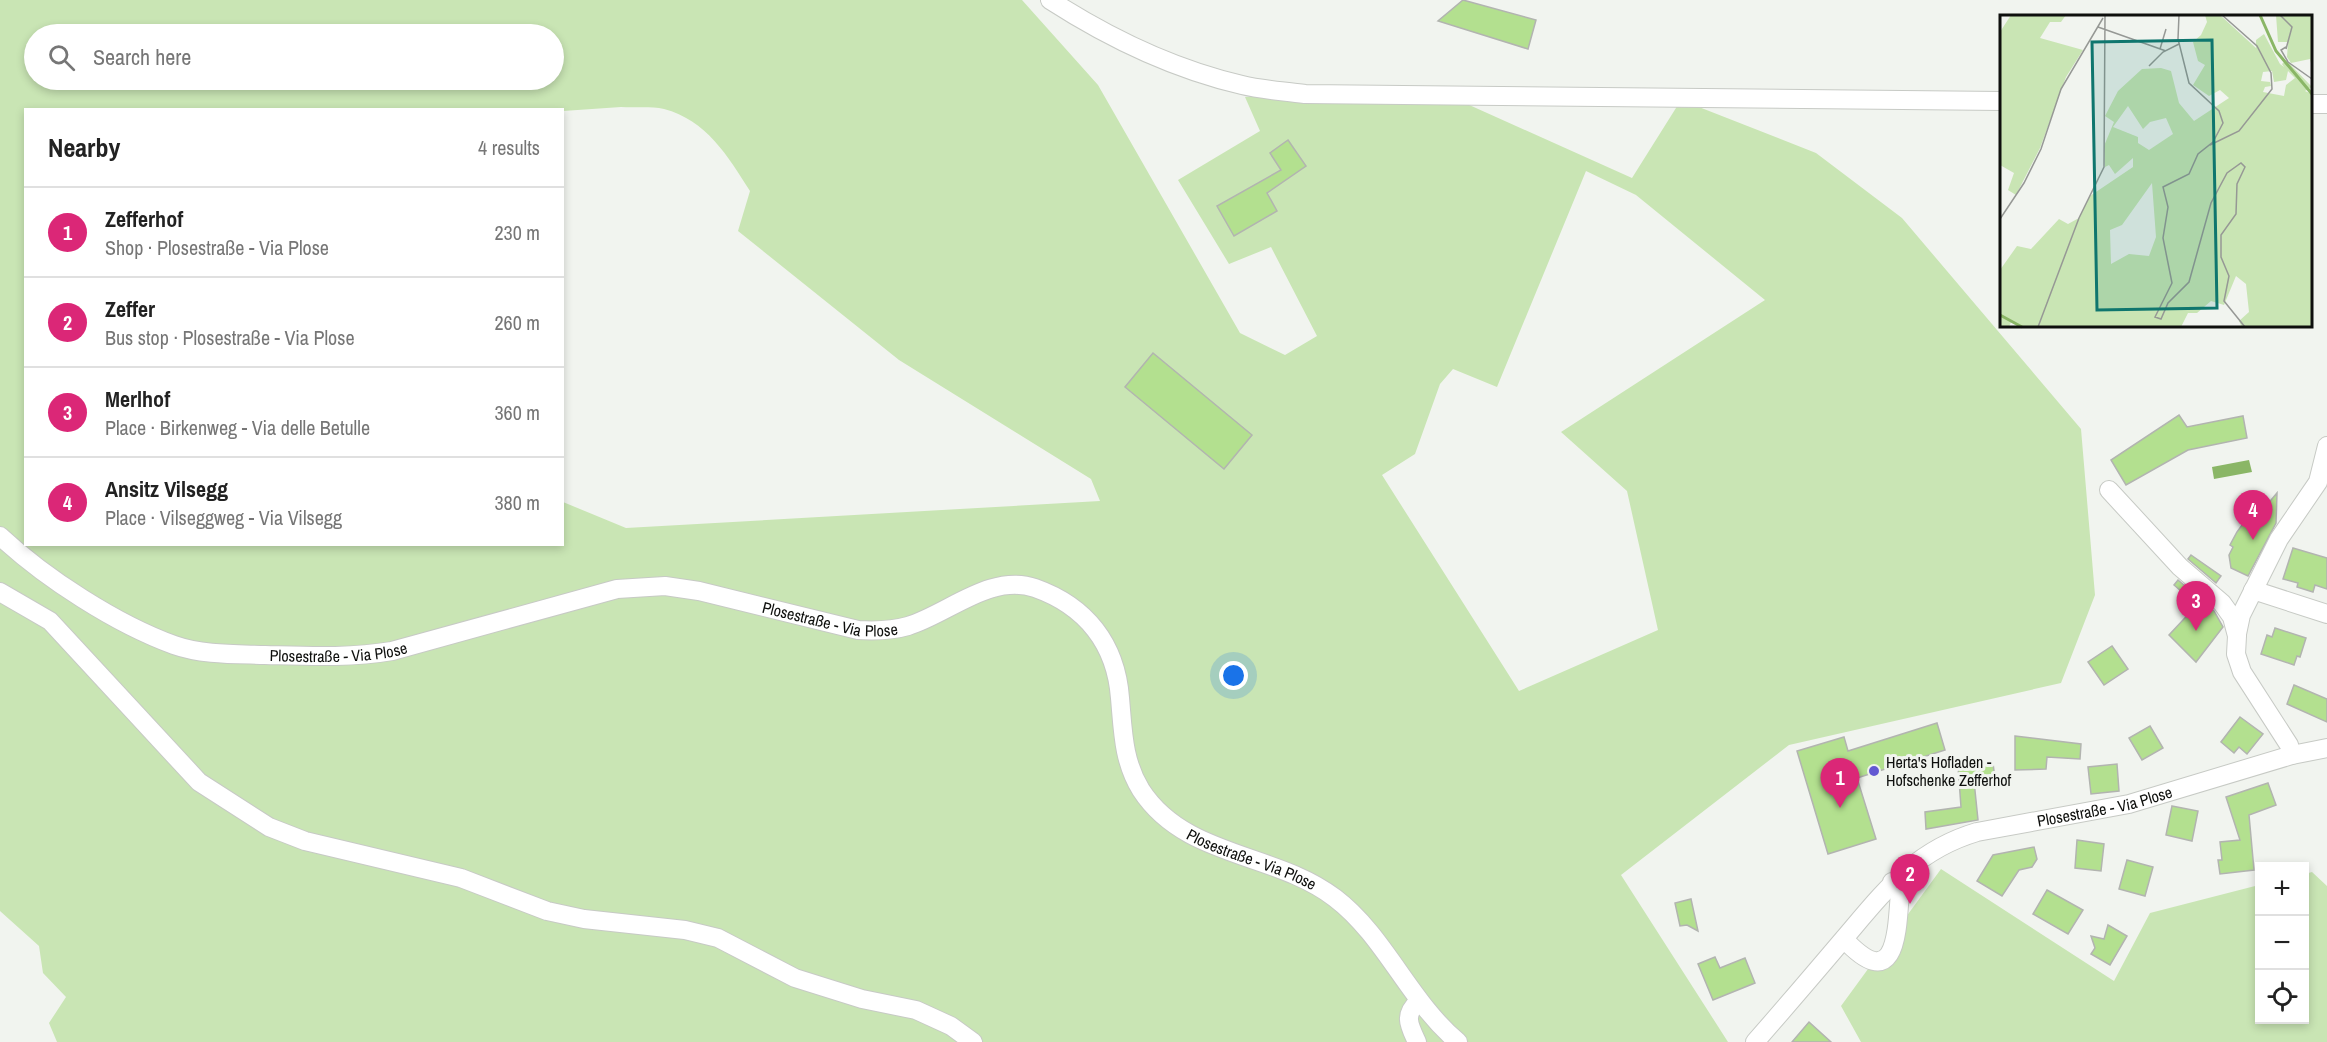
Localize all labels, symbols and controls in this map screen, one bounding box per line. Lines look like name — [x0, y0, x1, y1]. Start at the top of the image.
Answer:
inset map — [2000, 15, 2312, 327]
search box — [24, 24, 564, 90]
icon: search — [45, 41, 78, 74]
text: Search here — [93, 42, 191, 72]
text: Nearby — [48, 130, 120, 165]
text: 4 results — [478, 134, 540, 161]
text: Zefferhof — [105, 204, 183, 234]
text: 1 — [63, 219, 72, 246]
text: 230 m — [494, 219, 540, 246]
text: Shop · Plosestraße - Via Plose — [105, 234, 329, 261]
text: Zeffer — [105, 294, 155, 324]
text: 2 — [63, 309, 72, 336]
text: 260 m — [494, 309, 540, 336]
text: Bus stop · Plosestraße - Via Plose — [105, 324, 355, 351]
text: Merlhof — [105, 384, 170, 414]
text: 3 — [63, 399, 72, 426]
text: 360 m — [494, 399, 540, 426]
text: Place · Birkenweg - Via delle Betulle — [105, 414, 370, 441]
text: Ansitz Vilsegg — [105, 474, 228, 504]
text: 4 — [63, 489, 72, 516]
text: 380 m — [494, 489, 540, 516]
pin: 4 — [2234, 490, 2272, 540]
text: Place · Vilseggweg - Via Vilsegg — [105, 504, 342, 531]
pin: 3 — [2176, 582, 2216, 631]
street label: Plosestraße - Via Plose — [760, 596, 899, 642]
street label: Plosestraße - Via Plose — [269, 636, 410, 667]
your location — [1219, 661, 1248, 690]
place label: Herta's Hofladen - Hofschenke Zefferhof — [1886, 751, 2012, 791]
pin: 1 — [1820, 758, 1860, 808]
marker: Herta's Hofladen - Hofschenke Zefferhof — [1867, 764, 1881, 778]
street label: Plosestraße - Via Plose — [2035, 781, 2175, 832]
street label: Plosestraße - Via Plose — [1183, 823, 1321, 895]
pin: 2 — [1890, 854, 1930, 904]
map controls — [2255, 862, 2309, 1024]
button: + — [2255, 862, 2309, 916]
button: − — [2255, 916, 2309, 970]
button: locate — [2255, 970, 2309, 1024]

